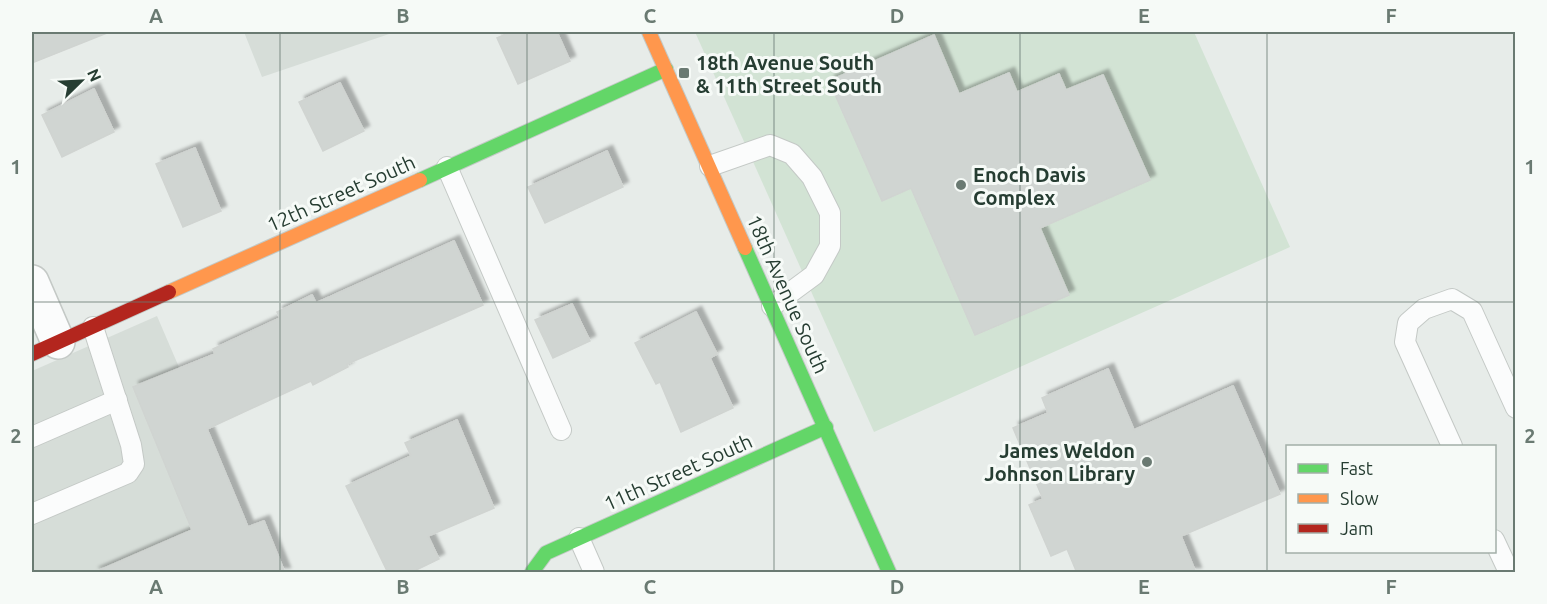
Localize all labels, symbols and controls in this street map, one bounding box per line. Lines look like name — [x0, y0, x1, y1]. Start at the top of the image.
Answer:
text: A — [149, 4, 163, 27]
text: B — [396, 4, 410, 27]
text: C — [644, 4, 657, 27]
text: D — [890, 4, 904, 27]
text: E — [1138, 4, 1150, 27]
text: F — [1385, 4, 1397, 27]
north arrow — [51, 51, 111, 111]
place label: 18th Avenue South & 11th Street South — [696, 51, 882, 97]
text: N — [84, 66, 105, 84]
marker: 18th Avenue South & 11th Street South — [677, 66, 691, 80]
street label: 12th Street South — [263, 150, 419, 236]
text: 1 — [10, 155, 22, 178]
text: 1 — [1524, 155, 1536, 178]
place label: Enoch Davis Complex — [973, 163, 1086, 209]
marker: Enoch Davis Complex — [954, 178, 968, 192]
street label: 18th Avenue South — [743, 211, 833, 377]
text: 2 — [10, 424, 22, 447]
text: 2 — [1524, 424, 1536, 447]
street label: 11th Street South — [600, 429, 756, 515]
place label: James Weldon Johnson Library — [984, 439, 1135, 485]
legend — [1286, 445, 1496, 553]
marker: James Weldon Johnson Library — [1140, 455, 1154, 469]
text: Fast — [1340, 458, 1373, 478]
text: Slow — [1340, 488, 1379, 508]
text: Jam — [1340, 518, 1374, 538]
text: A — [149, 575, 163, 598]
text: B — [396, 575, 410, 598]
text: C — [644, 575, 657, 598]
text: D — [890, 575, 904, 598]
text: E — [1138, 575, 1150, 598]
text: F — [1385, 575, 1397, 598]

